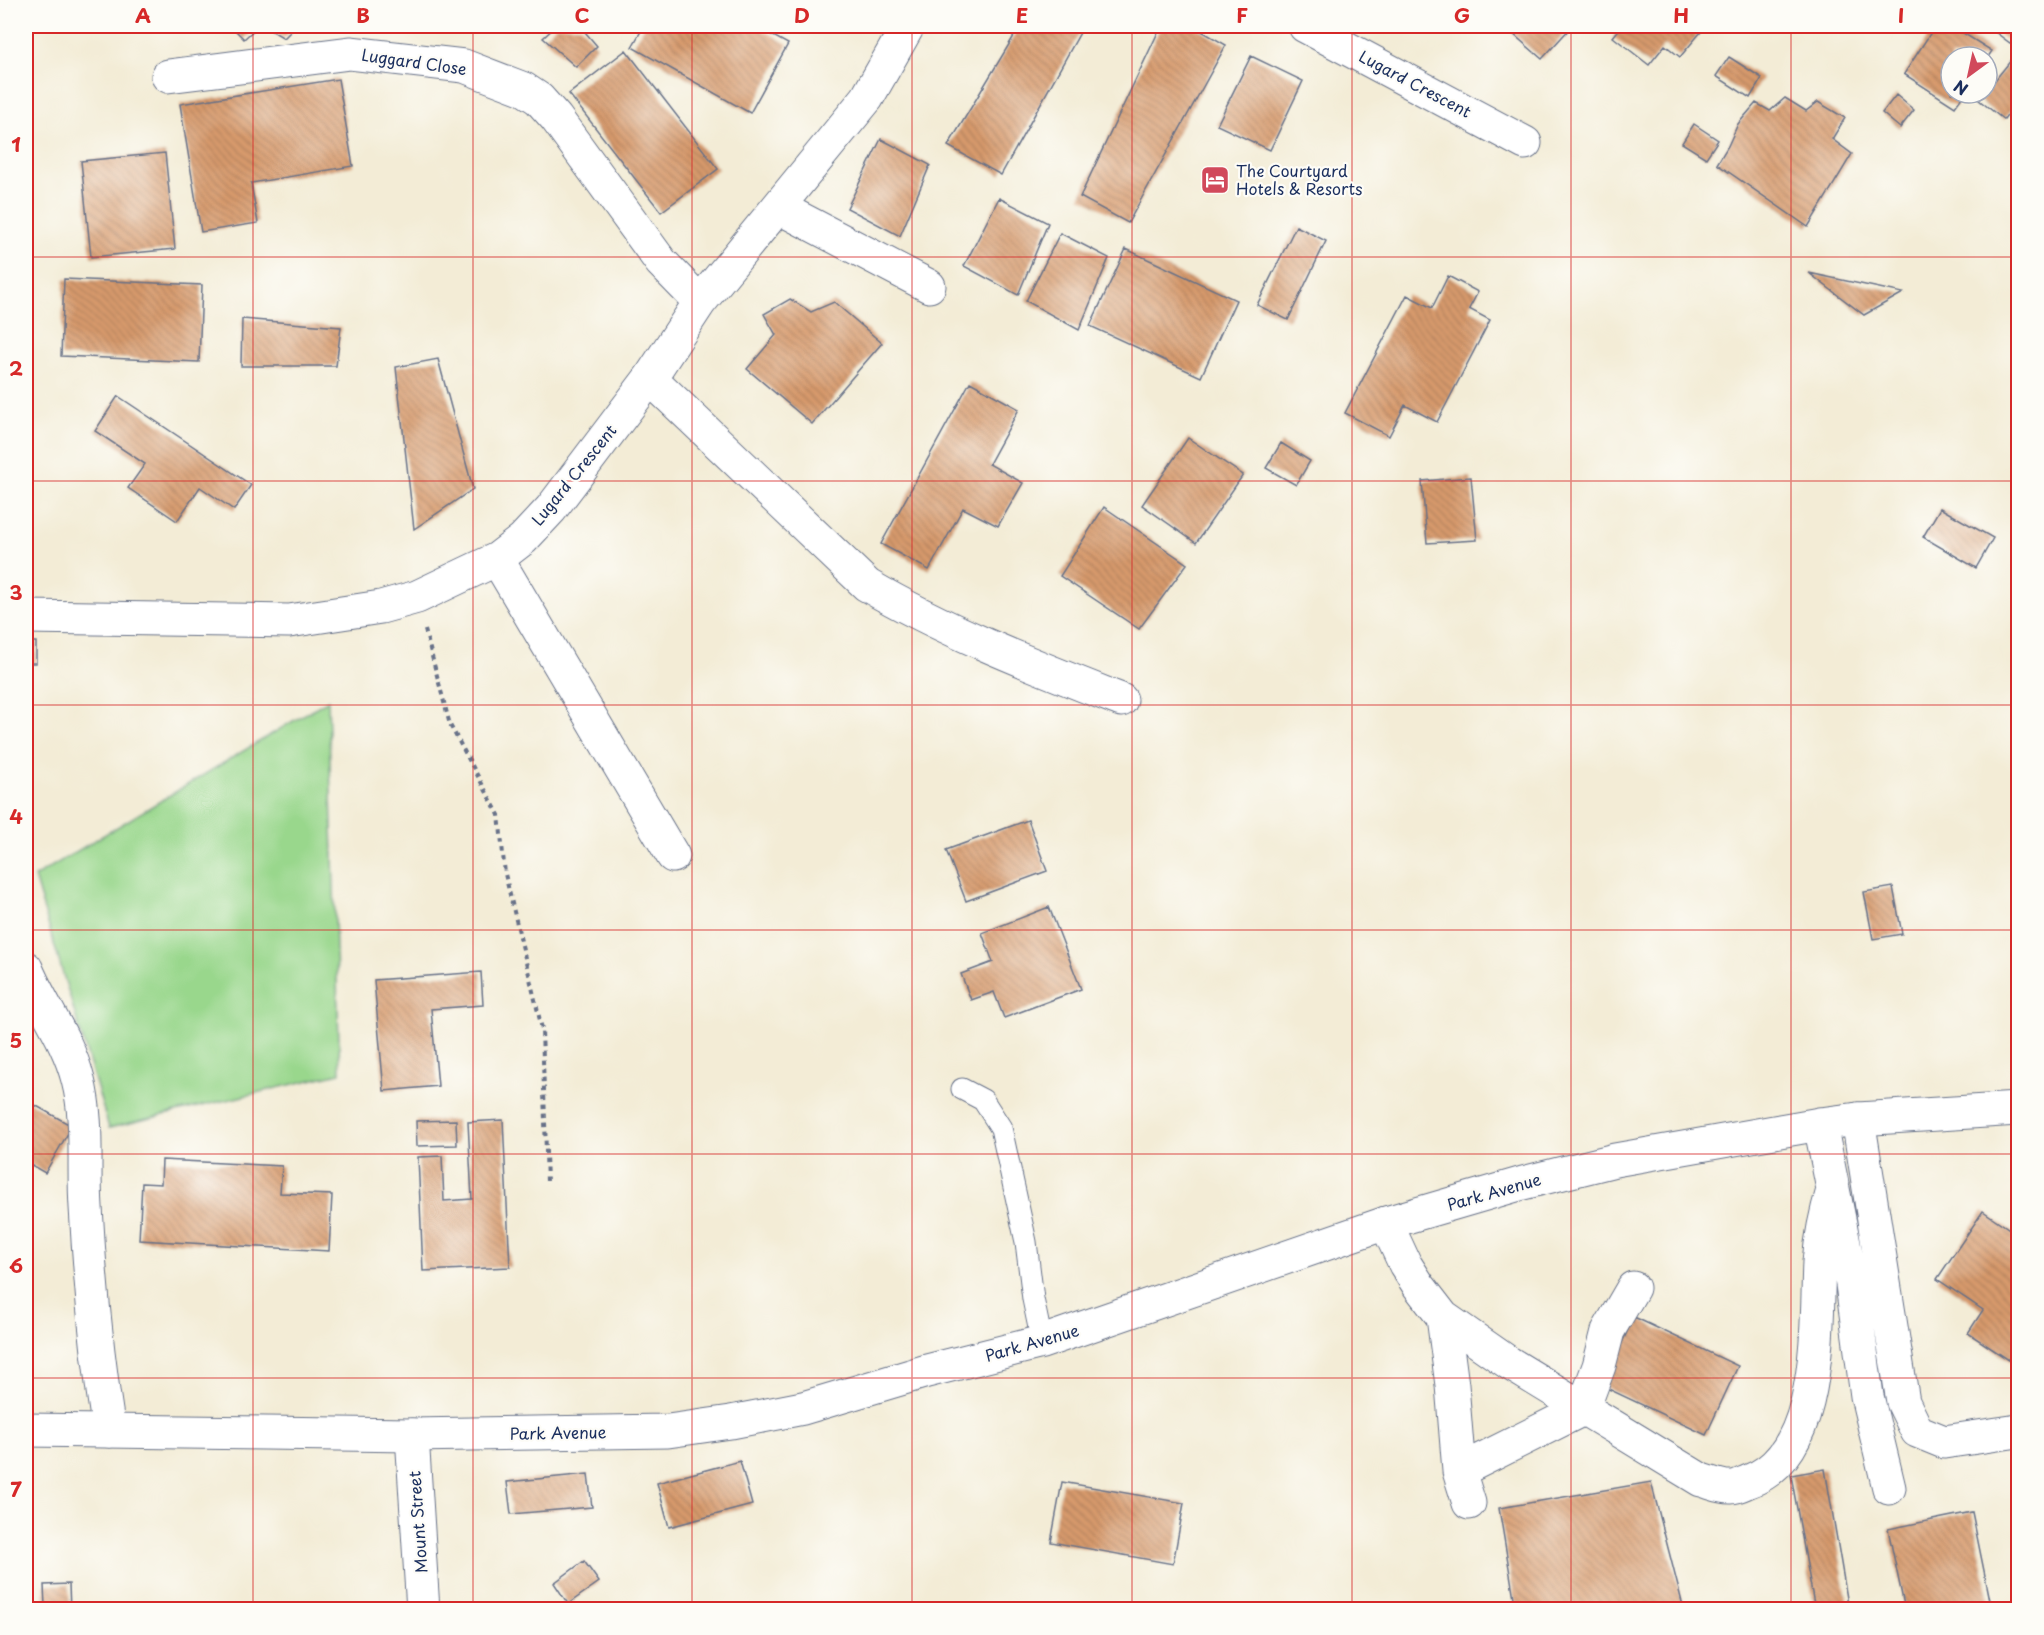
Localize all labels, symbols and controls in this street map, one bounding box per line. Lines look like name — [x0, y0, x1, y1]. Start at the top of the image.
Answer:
text: A — [135, 0, 151, 30]
text: B — [356, 0, 370, 30]
text: C — [574, 0, 590, 30]
text: D — [794, 0, 810, 30]
text: E — [1016, 0, 1028, 30]
text: F — [1236, 0, 1248, 30]
text: G — [1454, 0, 1470, 30]
text: H — [1673, 0, 1689, 30]
text: I — [1898, 0, 1904, 30]
street label: Luggard Close — [360, 42, 468, 80]
street label: Lugard Crescent — [1355, 43, 1476, 123]
north arrow — [1939, 45, 1999, 105]
text: N — [1948, 75, 1972, 102]
text: 1 — [11, 129, 21, 159]
place label: The Courtyard Hotels & Resorts — [1236, 158, 1363, 200]
hotel icon: The Courtyard Hotels & Resorts — [1199, 164, 1231, 196]
text: 2 — [9, 353, 23, 383]
street label: Lugard Crescent — [525, 418, 622, 530]
text: 3 — [9, 577, 23, 607]
text: 4 — [9, 801, 23, 831]
text: 5 — [10, 1025, 22, 1055]
street label: Park Avenue — [1444, 1166, 1544, 1216]
text: 6 — [9, 1250, 23, 1280]
street label: Park Avenue — [982, 1317, 1082, 1367]
street label: Park Avenue — [510, 1419, 607, 1445]
street label: Mount Street — [401, 1470, 433, 1574]
text: 7 — [10, 1474, 22, 1504]

